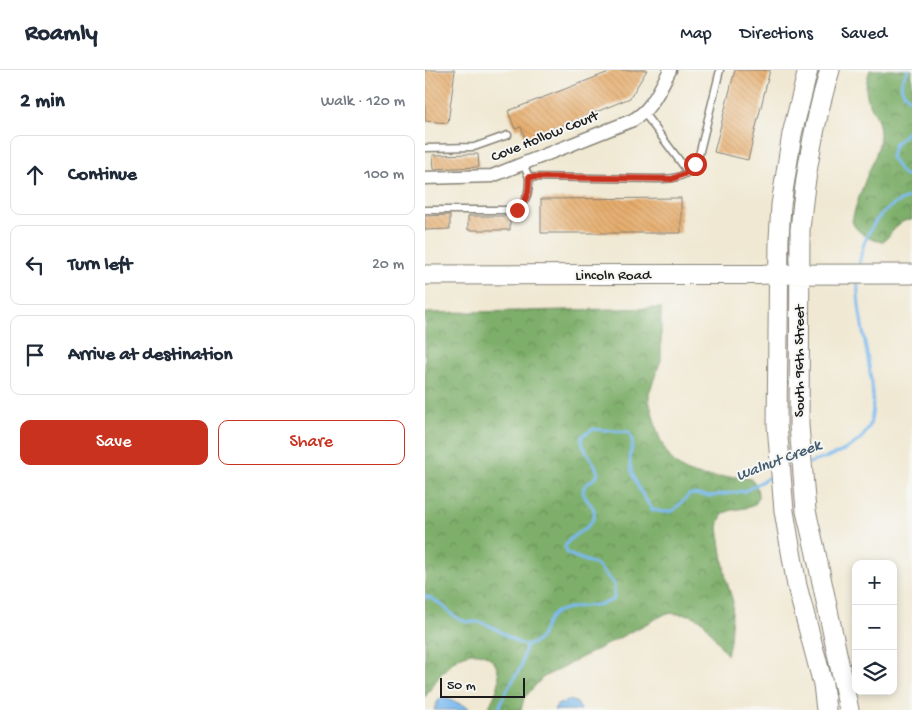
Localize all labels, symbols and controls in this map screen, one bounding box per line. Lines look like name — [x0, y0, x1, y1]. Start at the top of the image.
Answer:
text: Roamly — [25, 20, 98, 49]
text: Map — [680, 24, 712, 45]
text: Directions — [740, 24, 813, 45]
text: Saved — [841, 24, 887, 45]
text: 2 min — [20, 90, 65, 115]
text: Walk · 120 m — [321, 93, 405, 112]
street label: Cove Hollow Court — [489, 107, 603, 167]
route start — [684, 153, 707, 176]
icon: ahead — [21, 161, 49, 189]
text: Continue — [68, 164, 137, 187]
text: 100 m — [364, 166, 404, 185]
route end — [506, 199, 529, 222]
icon: left — [21, 251, 49, 279]
text: Turn left — [68, 254, 132, 277]
text: 20 m — [372, 256, 404, 275]
street label: Lincoln Road — [575, 267, 652, 285]
street label: South 96th Street — [791, 303, 809, 417]
icon: arrive — [21, 341, 49, 369]
text: Arrive at destination — [68, 344, 232, 367]
button: Save — [20, 420, 208, 465]
button: Share — [218, 420, 405, 465]
water label: Walnut Creek — [734, 436, 826, 487]
map controls — [852, 560, 897, 695]
button: + — [852, 560, 897, 605]
button: − — [852, 605, 897, 650]
button: layers — [852, 650, 897, 695]
scale bar — [440, 675, 525, 698]
text: 50 m — [447, 678, 476, 695]

